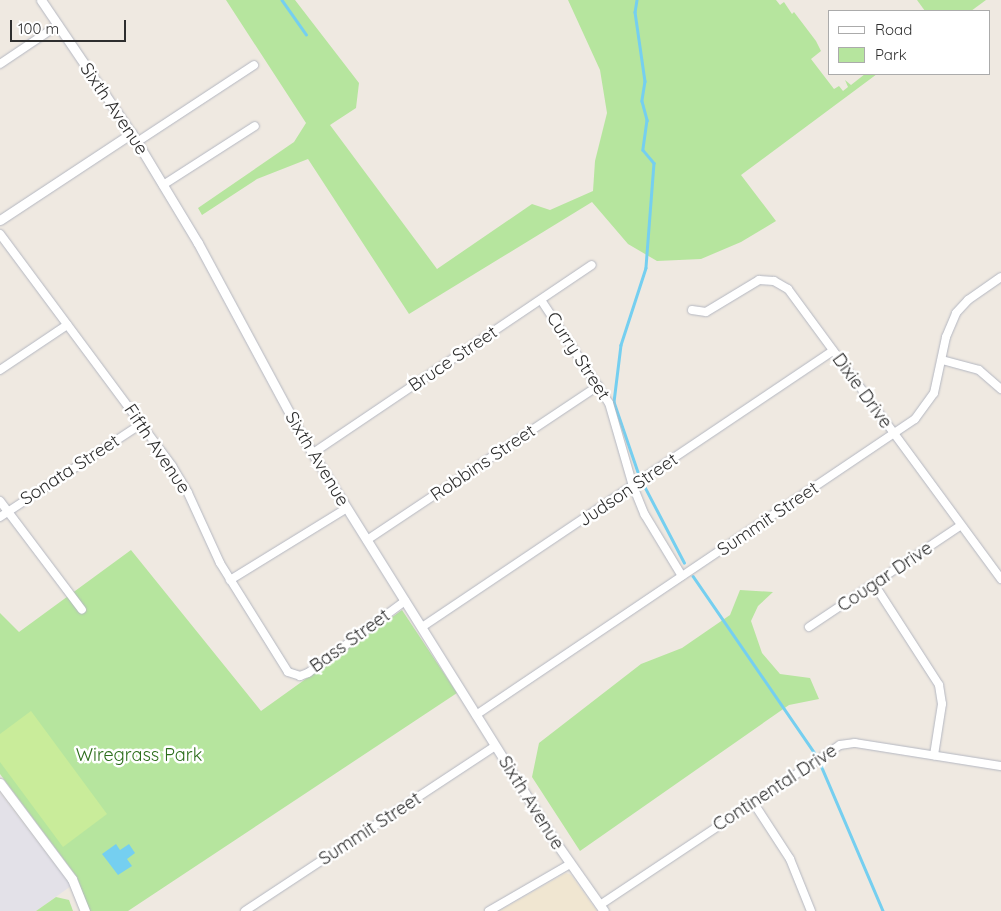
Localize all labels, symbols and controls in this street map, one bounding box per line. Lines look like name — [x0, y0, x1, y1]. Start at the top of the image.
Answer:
scale bar — [12, 10, 129, 42]
legend — [828, 10, 991, 75]
text: 100 m — [18, 19, 59, 38]
text: Road — [875, 20, 912, 39]
text: Park — [875, 45, 907, 64]
street label: Sixth Avenue — [75, 59, 153, 159]
street label: Curry Street — [542, 308, 614, 404]
street label: Bruce Street — [404, 321, 502, 397]
street label: Dixie Drive — [827, 349, 897, 433]
street label: Fifth Avenue — [119, 400, 195, 498]
street label: Sixth Avenue — [280, 408, 354, 510]
street label: Robbins Street — [427, 420, 539, 506]
street label: Sonata Street — [17, 430, 123, 510]
street label: Judson Street — [574, 449, 682, 531]
street label: Summit Street — [713, 477, 823, 561]
street label: Cougar Drive — [833, 537, 937, 617]
street label: Bass Street — [306, 605, 394, 677]
street label: Continental Drive — [709, 740, 841, 836]
park label: Wiregrass Park — [76, 744, 202, 766]
street label: Sixth Avenue — [494, 752, 568, 854]
street label: Summit Street — [315, 788, 425, 870]

